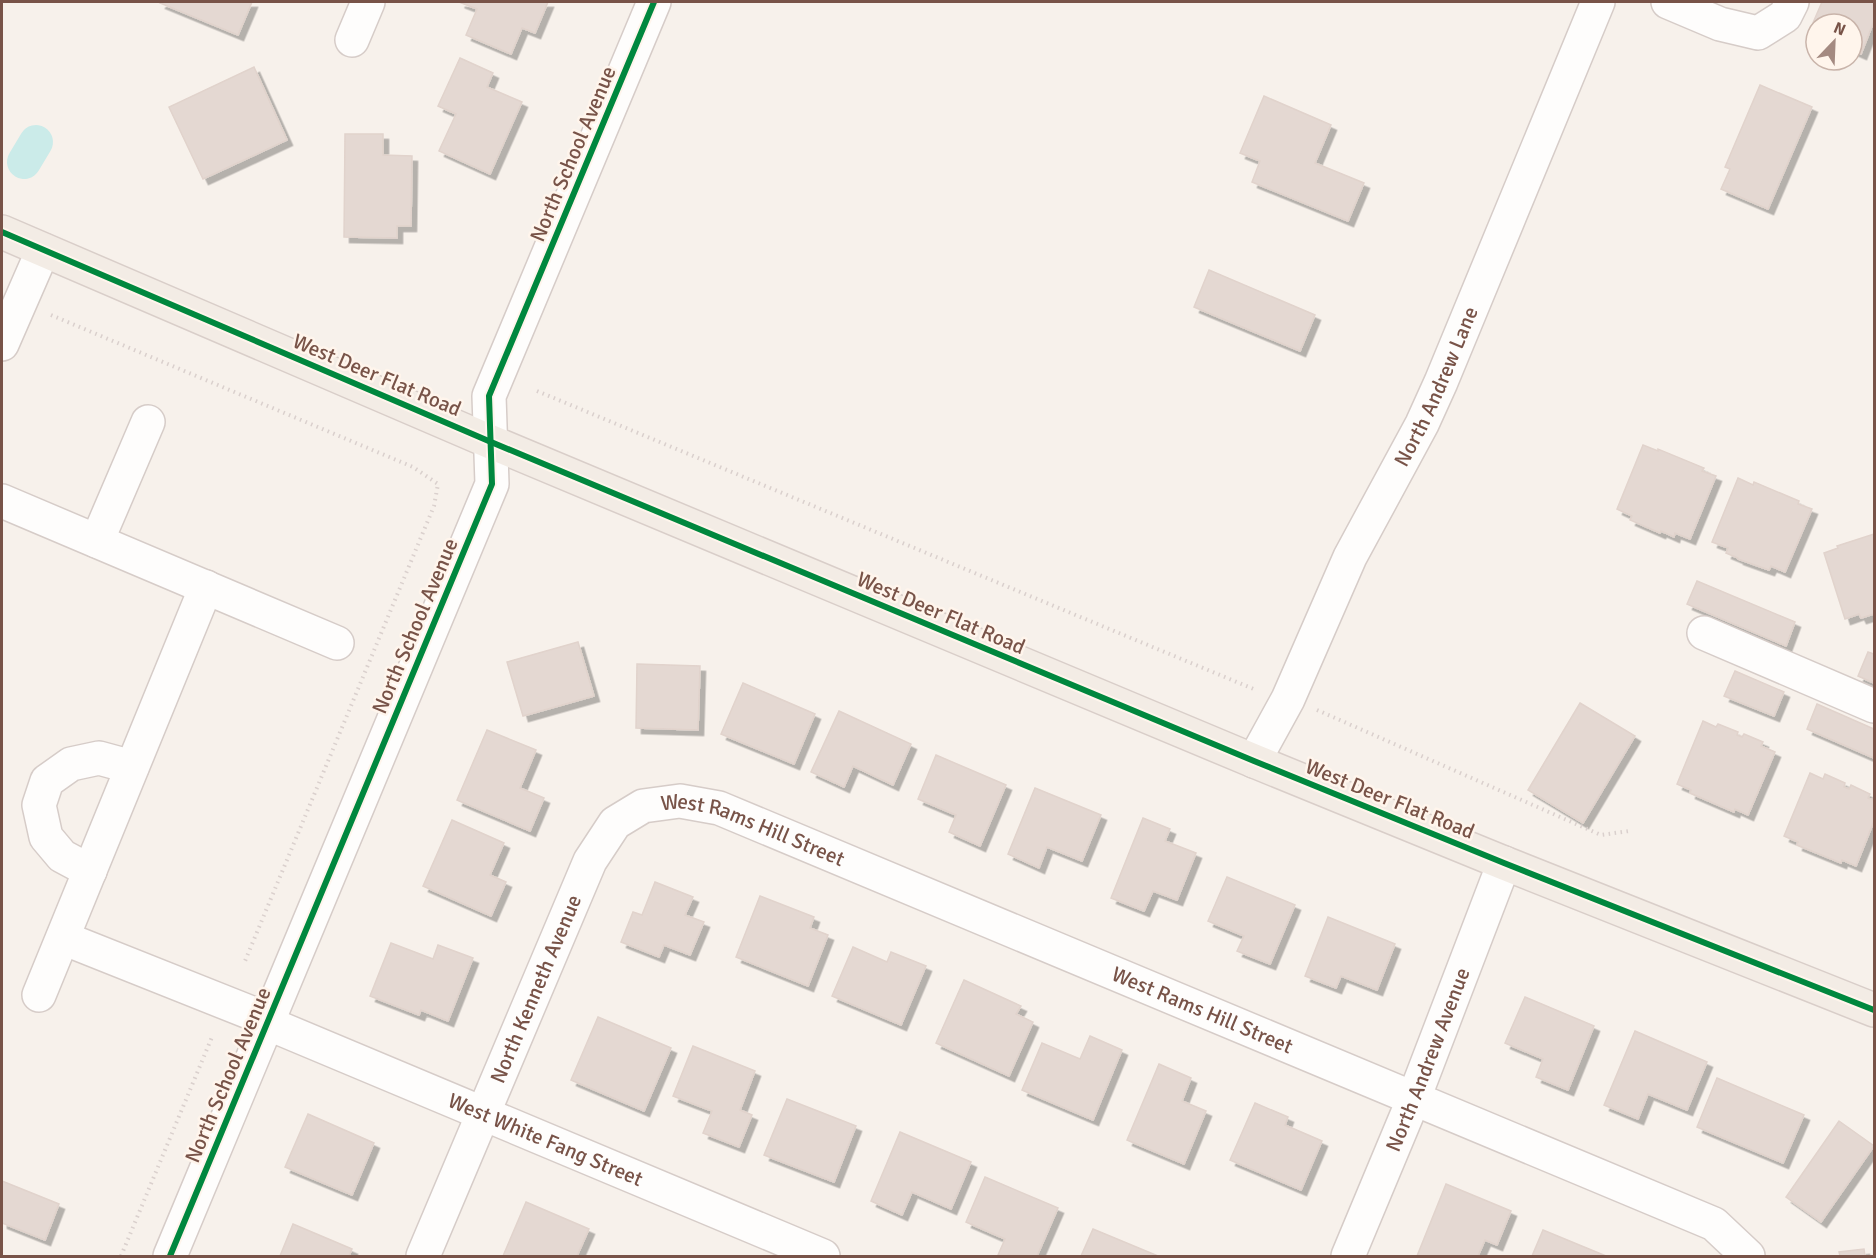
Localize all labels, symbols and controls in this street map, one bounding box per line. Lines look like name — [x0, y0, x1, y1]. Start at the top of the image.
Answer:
north arrow — [1804, 12, 1864, 72]
text: N — [1830, 18, 1849, 40]
street label: North School Avenue — [524, 62, 622, 246]
street label: North Andrew Lane — [1388, 303, 1484, 471]
street label: West Deer Flat Road — [289, 328, 465, 422]
street label: North School Avenue — [366, 534, 464, 718]
street label: West Deer Flat Road — [853, 566, 1029, 660]
street label: West Deer Flat Road — [1302, 753, 1478, 845]
street label: West Rams Hill Street — [659, 788, 848, 872]
street label: North Kenneth Avenue — [485, 891, 587, 1087]
street label: West Rams Hill Street — [1108, 961, 1297, 1059]
street label: North Andrew Avenue — [1380, 964, 1476, 1156]
street label: North School Avenue — [179, 983, 277, 1167]
street label: West White Fang Street — [444, 1087, 647, 1192]

